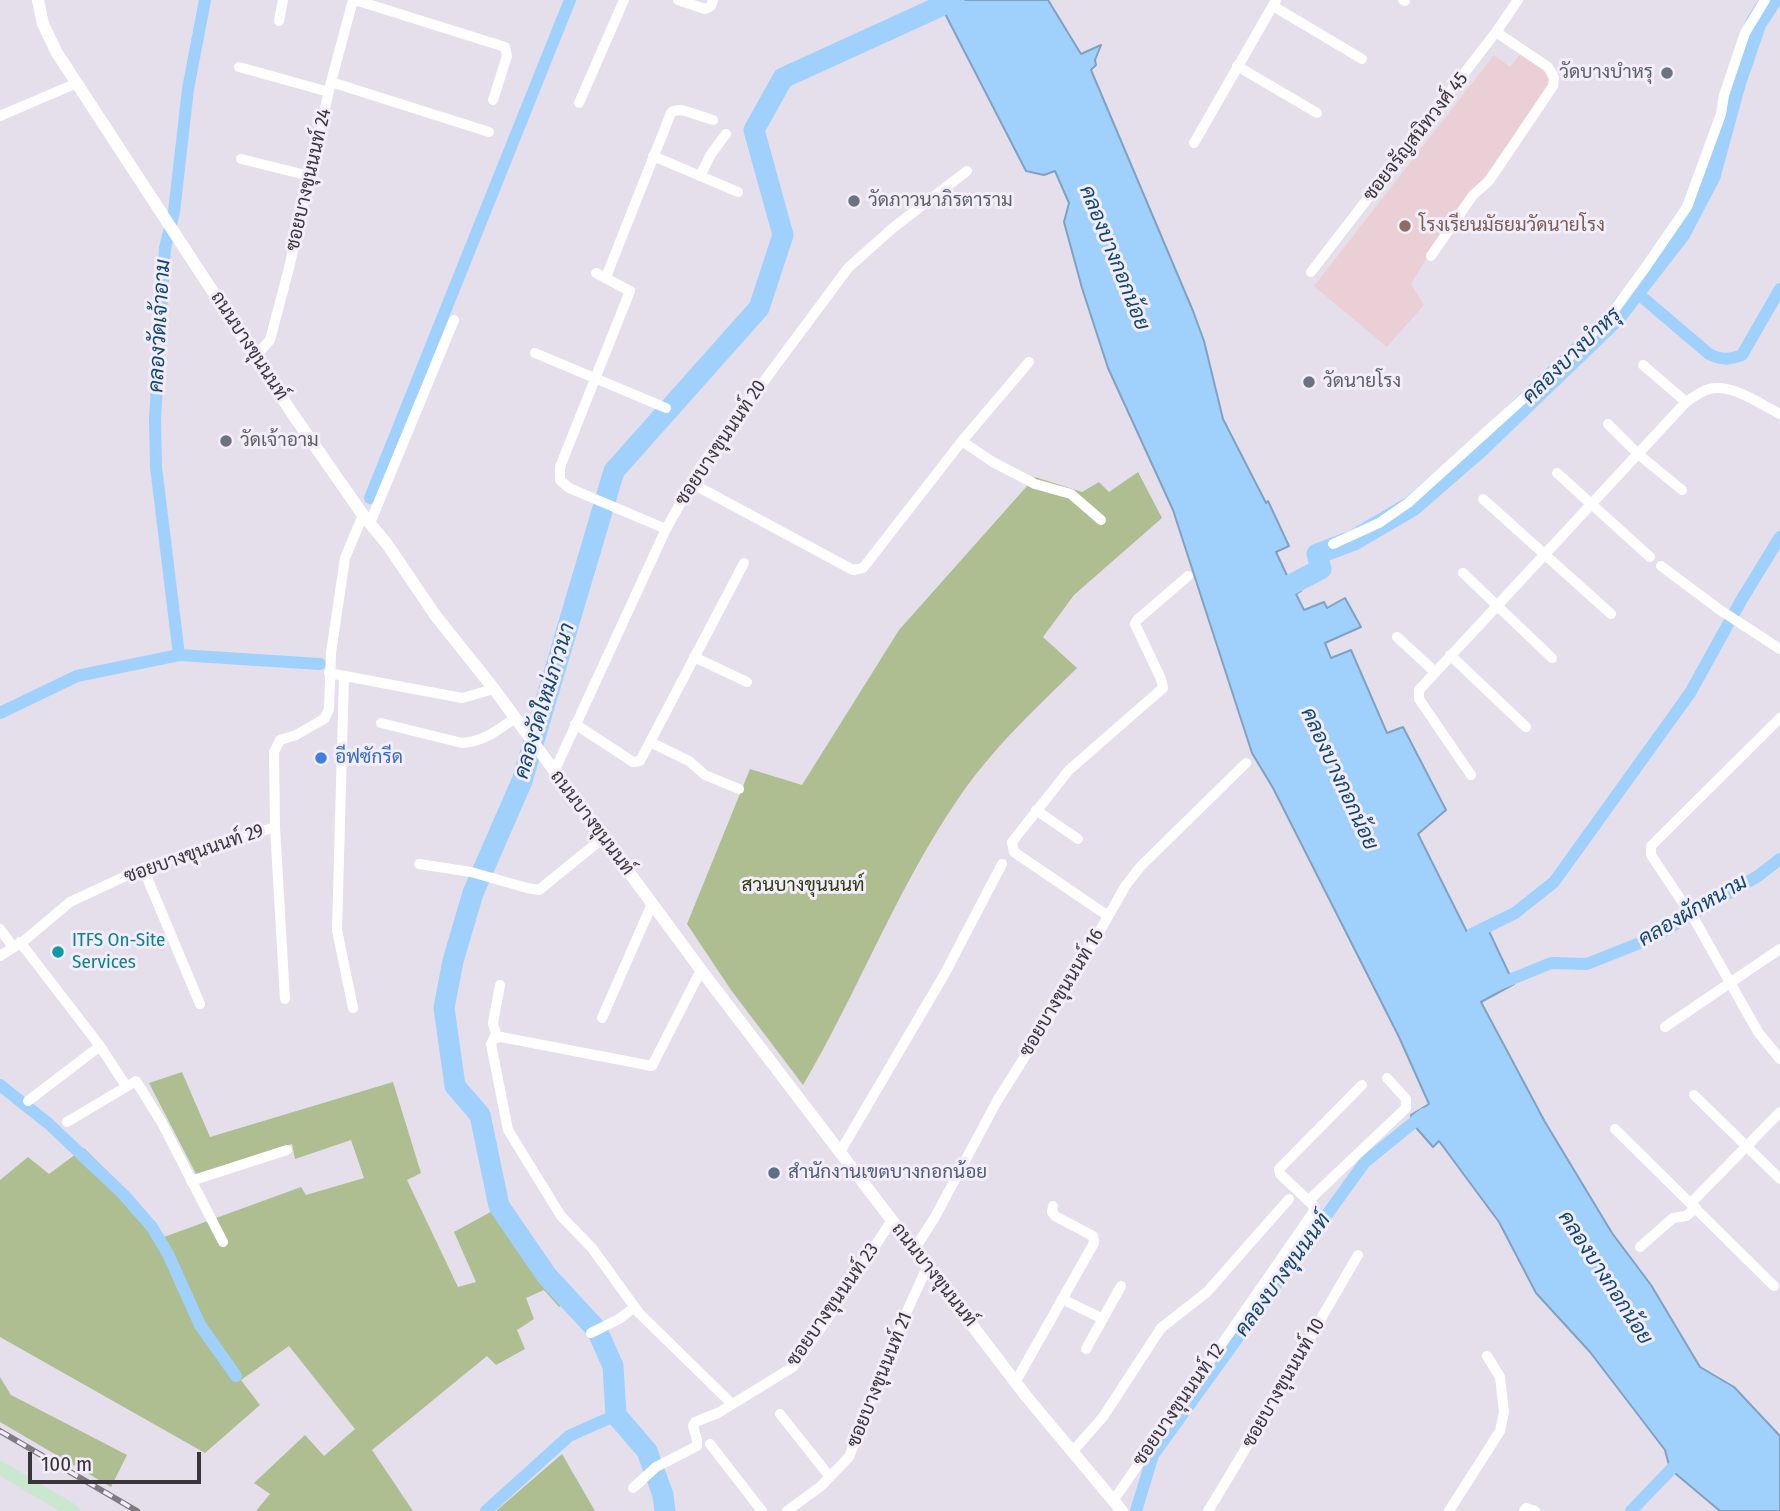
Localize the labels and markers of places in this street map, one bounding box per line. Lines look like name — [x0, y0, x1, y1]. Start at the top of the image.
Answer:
place label: วัดบางบำหรุ — [1559, 62, 1653, 84]
marker: วัดบางบำหรุ — [1659, 65, 1675, 81]
place label: วัดภาวนาภิรตาราม — [868, 190, 1013, 212]
marker: วัดภาวนาภิรตาราม — [846, 193, 862, 209]
place label: โรงเรียนมัธยมวัดนายโรง — [1419, 215, 1605, 237]
marker: โรงเรียนมัธยมวัดนายโรง — [1397, 218, 1413, 234]
place label: วัดนายโรง — [1323, 371, 1401, 393]
marker: วัดนายโรง — [1301, 374, 1317, 390]
place label: วัดเจ้าอาม — [240, 430, 319, 452]
marker: วัดเจ้าอาม — [218, 433, 234, 449]
place label: อีฟซักรีด — [335, 747, 403, 769]
marker: อีฟซักรีด — [313, 750, 329, 766]
place label: ITFS On-Site Services — [72, 930, 165, 974]
marker: ITFS On-Site Services — [50, 944, 66, 960]
place label: สำนักงานเขตบางกอกน้อย — [788, 1162, 987, 1184]
marker: สำนักงานเขตบางกอกน้อย — [766, 1165, 782, 1181]

